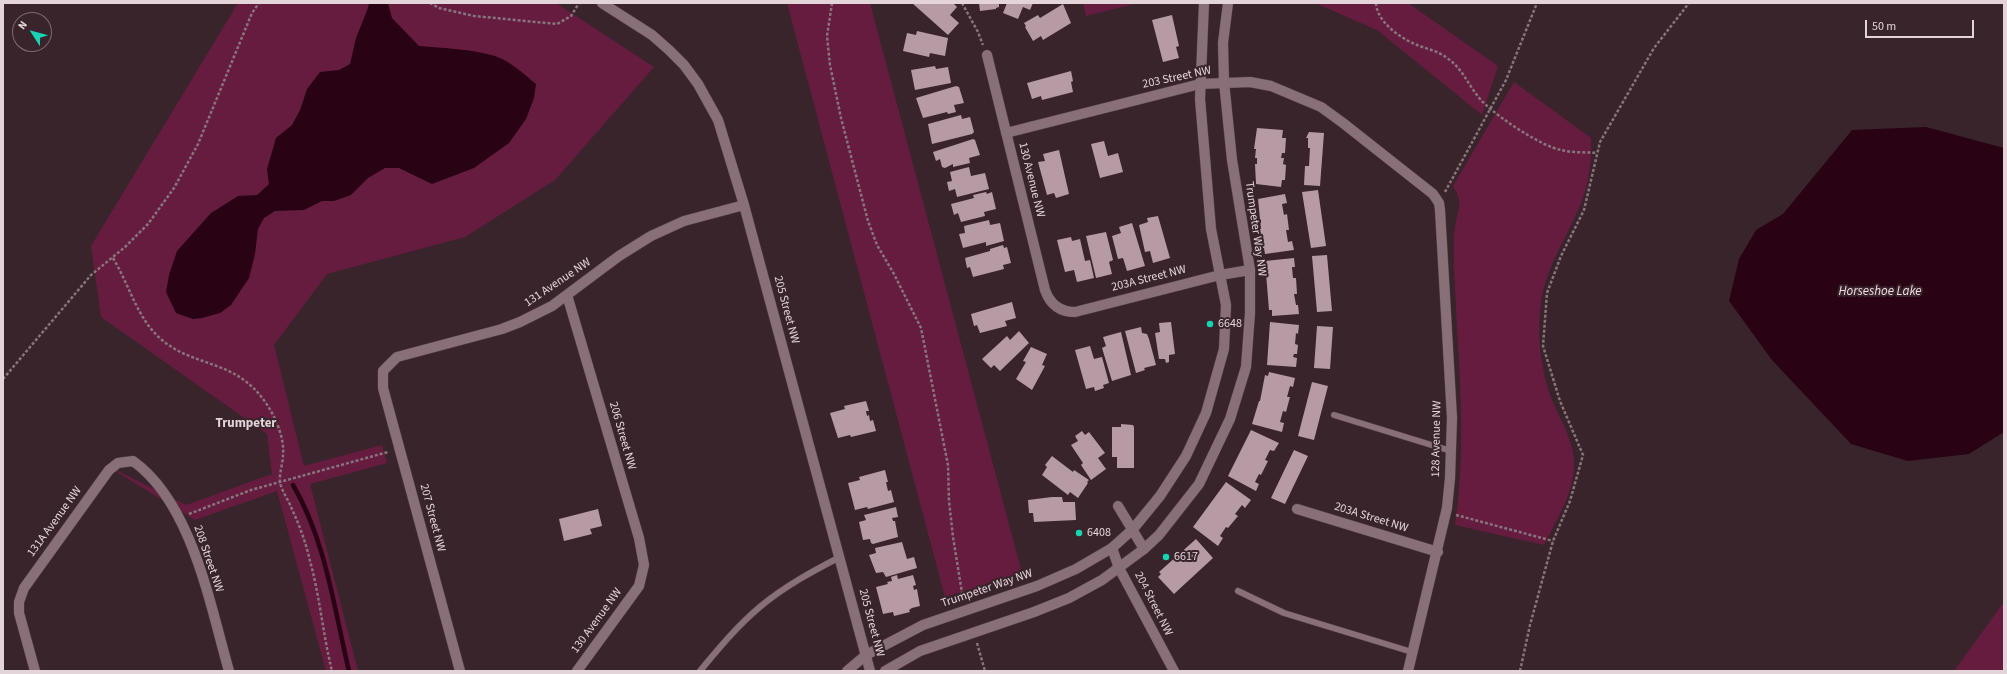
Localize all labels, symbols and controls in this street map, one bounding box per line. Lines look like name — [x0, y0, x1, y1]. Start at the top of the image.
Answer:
north arrow — [12, 12, 52, 52]
scale bar — [1867, 12, 1976, 38]
text: N — [14, 18, 31, 33]
text: 50 m — [1872, 18, 1896, 35]
street label: 203 Street NW — [1141, 64, 1213, 92]
street label: 130 Avenue NW — [1015, 141, 1047, 219]
street label: Trumpeter Way NW — [1241, 181, 1269, 277]
street label: 131 Avenue NW — [522, 256, 594, 310]
street label: 203A Street NW — [1110, 263, 1188, 295]
street label: 205 Street NW — [770, 274, 802, 346]
water label: Horseshoe Lake — [1838, 284, 1922, 300]
place label: 6648 — [1218, 317, 1242, 331]
marker: 6648 — [1205, 319, 1215, 329]
street label: 206 Street NW — [605, 400, 639, 472]
street label: 128 Avenue NW — [1429, 400, 1445, 478]
district label: Trumpeter — [215, 416, 277, 432]
street label: 207 Street NW — [416, 482, 448, 554]
street label: 131A Avenue NW — [25, 484, 85, 560]
street label: 203A Street NW — [1332, 500, 1410, 536]
street label: 208 Street NW — [190, 524, 226, 594]
place label: 6408 — [1087, 526, 1111, 540]
marker: 6408 — [1074, 528, 1084, 538]
place label: 6617 — [1174, 550, 1198, 564]
marker: 6617 — [1161, 552, 1171, 562]
street label: Trumpeter Way NW — [939, 567, 1035, 611]
street label: 204 Street NW — [1131, 570, 1175, 638]
street label: 130 Avenue NW — [569, 586, 625, 656]
street label: 205 Street NW — [855, 587, 887, 659]

